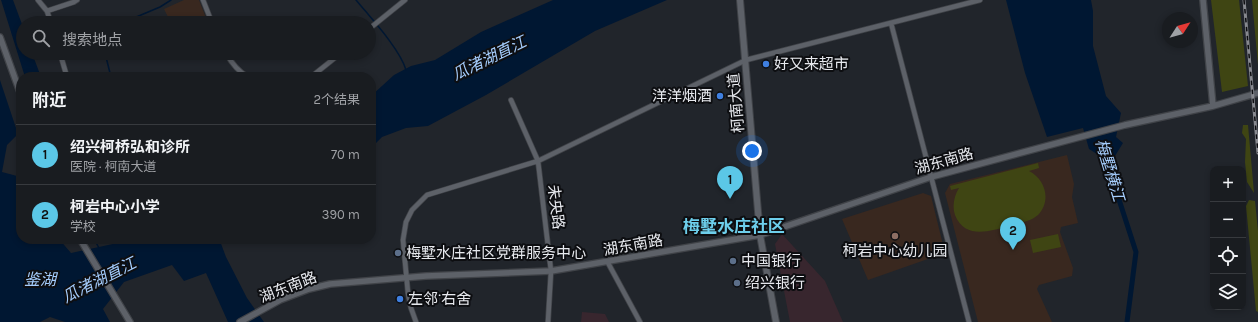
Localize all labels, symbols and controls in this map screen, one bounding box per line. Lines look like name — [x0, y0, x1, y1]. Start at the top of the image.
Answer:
north arrow — [1162, 12, 1198, 48]
search box — [16, 16, 376, 60]
icon: search — [30, 27, 52, 49]
text: 搜索地点 — [62, 31, 122, 49]
water label: 瓜渚湖直江 — [449, 31, 531, 84]
place label: 好又来超市 — [774, 55, 849, 73]
marker: 好又来超市 — [761, 59, 771, 69]
street label: 柯南大道 — [724, 72, 748, 134]
place label: 洋洋烟酒 — [652, 87, 712, 105]
text: 附近 — [32, 90, 66, 110]
marker: 洋洋烟酒 — [715, 91, 725, 101]
text: 2个结果 — [313, 92, 360, 107]
water label: 梅墅横江 — [1092, 137, 1129, 205]
text: 绍兴柯桥弘和诊所 — [70, 138, 190, 156]
your location — [742, 141, 762, 161]
street label: 湖东南路 — [913, 144, 975, 178]
text: 1 — [43, 147, 47, 162]
text: 70 m — [331, 147, 360, 162]
text: 医院 · 柯南大道 — [70, 159, 157, 174]
pin: 1 — [717, 166, 743, 199]
map controls — [1210, 166, 1246, 310]
button: + — [1210, 166, 1246, 202]
street label: 未央路 — [544, 184, 568, 230]
text: 柯岩中心小学 — [70, 198, 160, 216]
button: − — [1210, 202, 1246, 238]
text: 2 — [41, 207, 49, 222]
text: 390 m — [322, 207, 360, 222]
district label: 梅墅水庄社区 — [683, 216, 785, 236]
pin: 2 — [1000, 217, 1026, 250]
text: 学校 — [70, 219, 96, 234]
street label: 湖东南路 — [602, 231, 664, 259]
marker: 柯岩中心幼儿园 — [890, 231, 900, 241]
button: locate — [1210, 238, 1246, 274]
place label: 柯岩中心幼儿园 — [842, 242, 948, 260]
place label: 梅墅水庄社区党群服务中心 — [406, 244, 586, 262]
marker: 梅墅水庄社区党群服务中心 — [393, 248, 403, 258]
water label: 瓜渚湖直江 — [59, 252, 141, 307]
place label: 中国银行 — [741, 252, 801, 270]
marker: 中国银行 — [728, 256, 738, 266]
street label: 湖东南路 — [257, 268, 319, 306]
water label: 鉴湖 — [24, 270, 59, 289]
place label: 绍兴银行 — [745, 274, 805, 292]
button: layers — [1210, 274, 1246, 310]
marker: 绍兴银行 — [732, 278, 742, 288]
place label: 左邻˙右舍 — [408, 290, 471, 308]
marker: 左邻˙右舍 — [395, 294, 405, 304]

